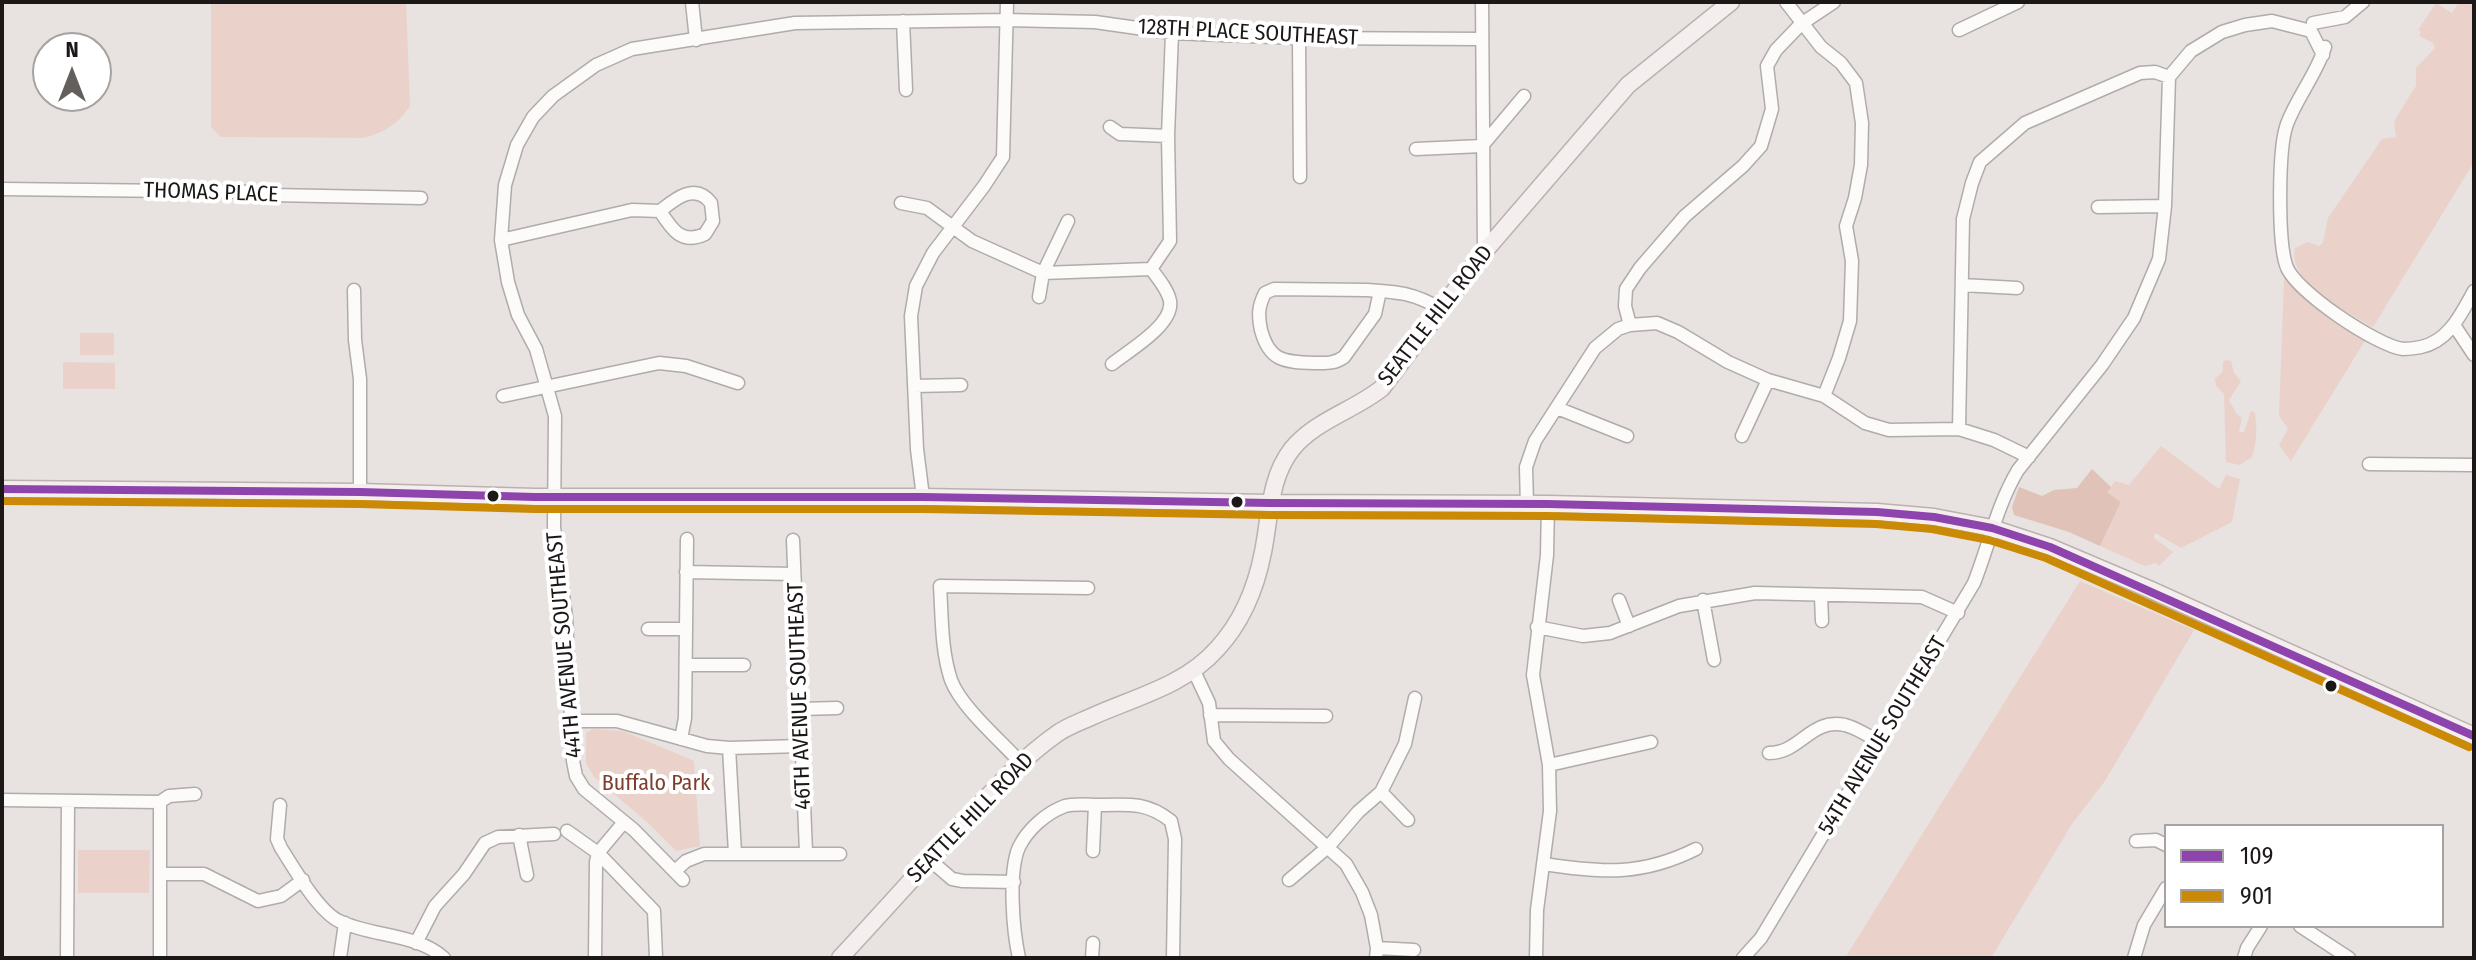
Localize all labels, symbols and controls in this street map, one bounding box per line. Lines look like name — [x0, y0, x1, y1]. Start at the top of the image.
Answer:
street label: 128TH PLACE SOUTHEAST — [1137, 14, 1359, 52]
north arrow — [32, 32, 112, 112]
text: N — [65, 36, 79, 63]
street label: THOMAS PLACE — [143, 177, 279, 209]
street label: SEATTLE HILL ROAD — [1373, 241, 1499, 391]
unlabelled marker — [485, 488, 501, 504]
unlabelled marker — [1229, 494, 1245, 510]
street label: 44TH AVENUE SOUTHEAST — [542, 531, 588, 759]
street label: 46TH AVENUE SOUTHEAST — [783, 582, 817, 810]
street label: 54TH AVENUE SOUTHEAST — [1813, 632, 1953, 840]
unlabelled marker — [2323, 678, 2339, 694]
street label: SEATTLE HILL ROAD — [902, 747, 1040, 889]
park label: Buffalo Park — [602, 771, 710, 797]
legend — [2164, 824, 2444, 928]
text: 109 — [2240, 842, 2273, 870]
text: 901 — [2240, 882, 2273, 910]

